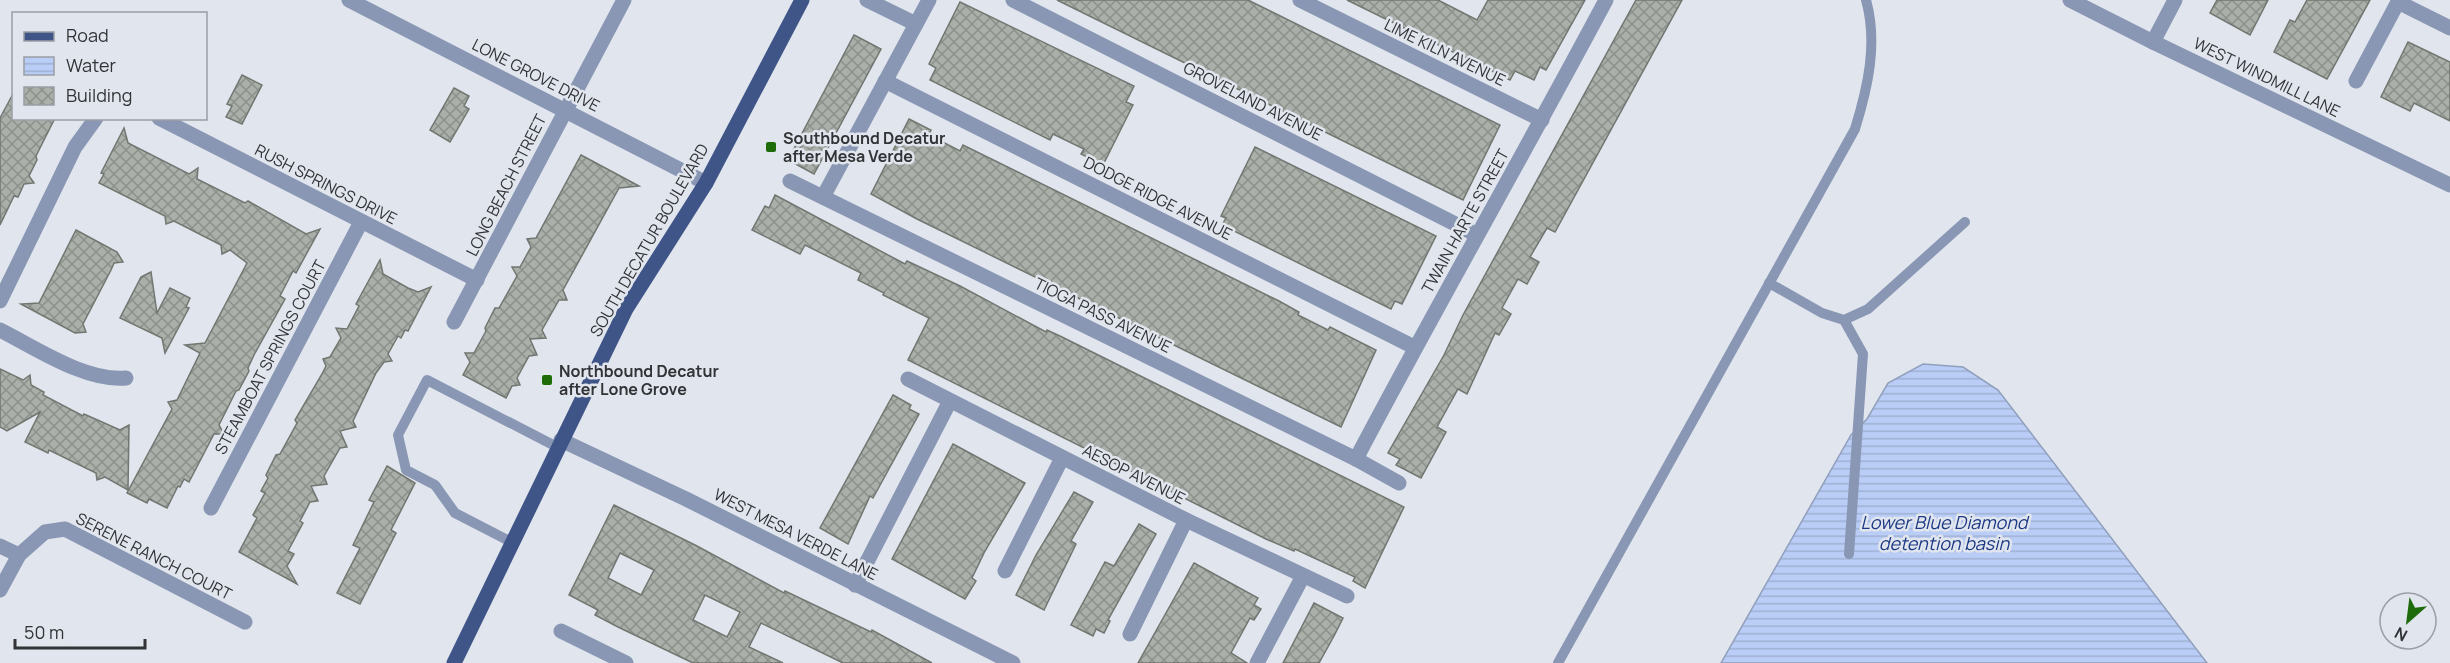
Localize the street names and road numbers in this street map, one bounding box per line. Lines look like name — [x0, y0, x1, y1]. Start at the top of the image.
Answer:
street label: LIME KILN AVENUE — [1381, 13, 1509, 91]
street label: WEST WINDMILL LANE — [2190, 32, 2344, 122]
street label: LONE GROVE DRIVE — [468, 33, 604, 117]
street label: GROVELAND AVENUE — [1180, 56, 1326, 146]
street label: LONG BEACH STREET — [461, 110, 552, 260]
street label: RUSH SPRINGS DRIVE — [251, 139, 401, 229]
street label: SOUTH DECATUR BOULEVARD — [585, 139, 714, 341]
street label: TWAIN HARTE STREET — [1416, 145, 1514, 297]
street label: DODGE RIDGE AVENUE — [1080, 151, 1236, 245]
street label: STEAMBOAT SPRINGS COURT — [209, 256, 331, 458]
street label: TIOGA PASS AVENUE — [1031, 272, 1175, 358]
street label: AESOP AVENUE — [1079, 439, 1189, 509]
street label: WEST MESA VERDE LANE — [710, 483, 882, 585]
street label: SERENE RANCH COURT — [72, 507, 236, 605]

